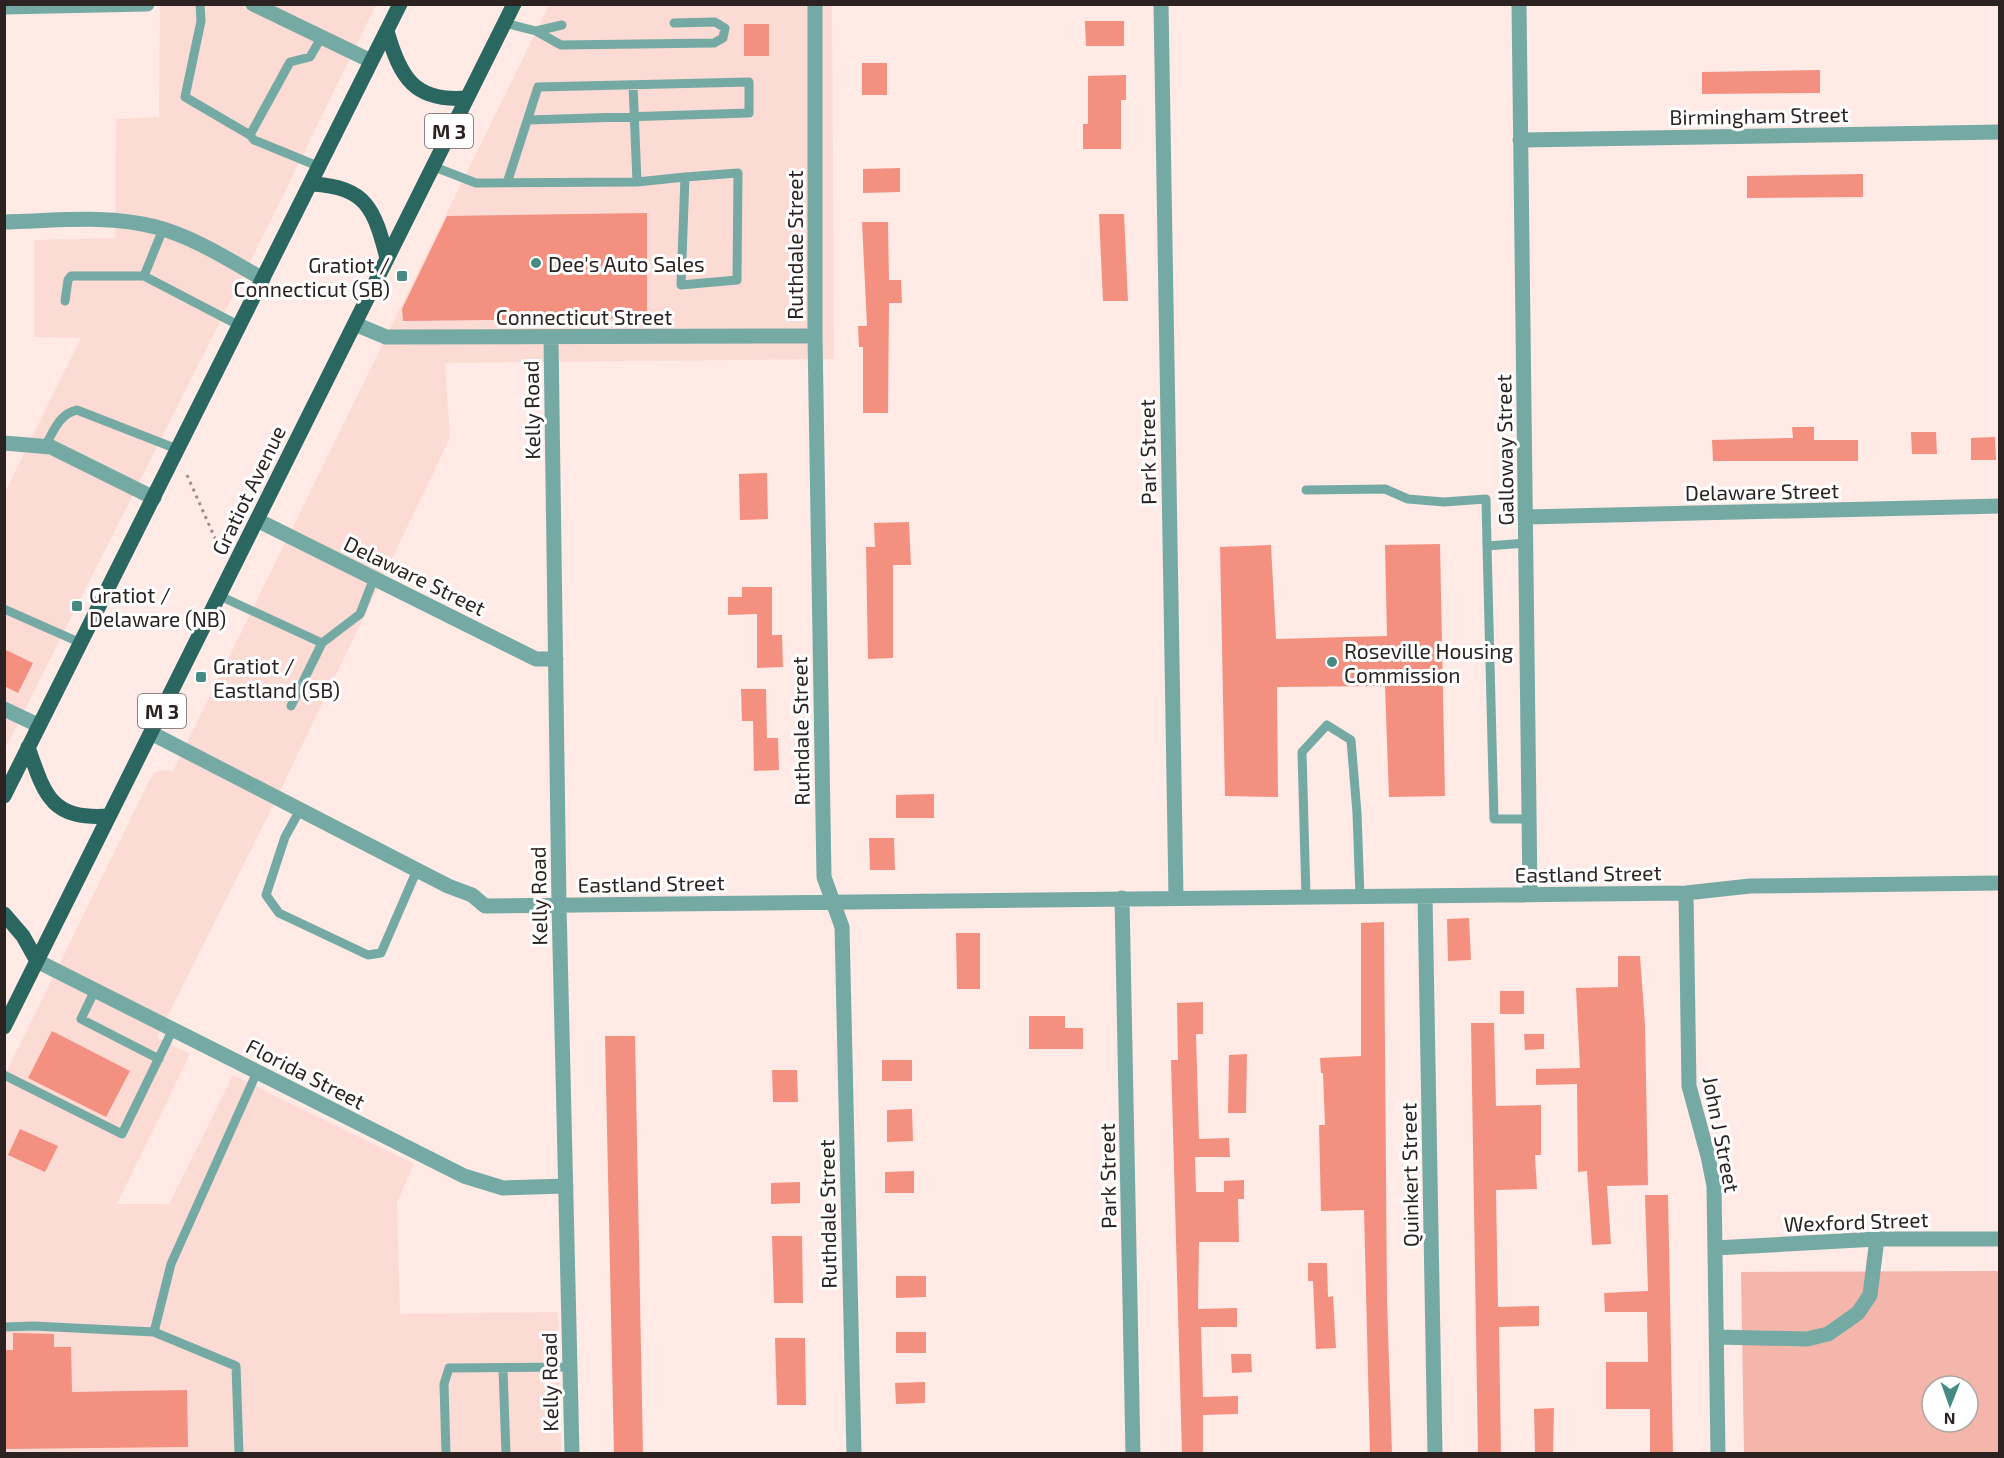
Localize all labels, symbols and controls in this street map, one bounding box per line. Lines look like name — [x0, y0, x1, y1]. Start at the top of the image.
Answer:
street label: Birmingham Street — [1669, 101, 1849, 129]
road number: M 3 — [425, 114, 473, 148]
street label: Ruthdale Street — [782, 170, 807, 320]
place label: Dee's Auto Sales — [548, 251, 705, 276]
place label: Gratiot / Connecticut (SB) — [234, 252, 390, 301]
marker: Dee's Auto Sales — [529, 256, 543, 270]
marker: Gratiot / Connecticut (SB) — [395, 269, 409, 283]
street label: Connecticut Street — [496, 304, 672, 329]
street label: Kelly Road — [518, 360, 544, 460]
street label: Galloway Street — [1490, 374, 1518, 526]
street label: Park Street — [1134, 399, 1160, 505]
street label: Gratiot Avenue — [206, 421, 290, 559]
street label: Delaware Street — [1685, 477, 1839, 505]
street label: Delaware Street — [340, 530, 490, 620]
place label: Gratiot / Delaware (NB) — [89, 582, 226, 631]
marker: Gratiot / Delaware (NB) — [70, 599, 84, 613]
place label: Roseville Housing Commission — [1344, 638, 1513, 687]
place label: Gratiot / Eastland (SB) — [213, 653, 340, 702]
marker: Roseville Housing Commission — [1325, 655, 1339, 669]
street label: Ruthdale Street — [786, 656, 814, 806]
marker: Gratiot / Eastland (SB) — [194, 670, 208, 684]
road number: M 3 — [138, 694, 186, 728]
street label: Kelly Road — [525, 846, 551, 946]
street label: Eastland Street — [1514, 859, 1662, 887]
street label: Eastland Street — [577, 869, 725, 897]
street label: Florida Street — [243, 1032, 369, 1114]
street label: John J Street — [1698, 1074, 1746, 1194]
street label: Quinkert Street — [1395, 1103, 1424, 1247]
street label: Park Street — [1094, 1123, 1120, 1229]
street label: Ruthdale Street — [813, 1139, 841, 1289]
street label: Wexford Street — [1783, 1206, 1929, 1236]
street label: Kelly Road — [536, 1332, 562, 1432]
north arrow — [1920, 1374, 1980, 1434]
text: N — [1944, 1410, 1956, 1429]

